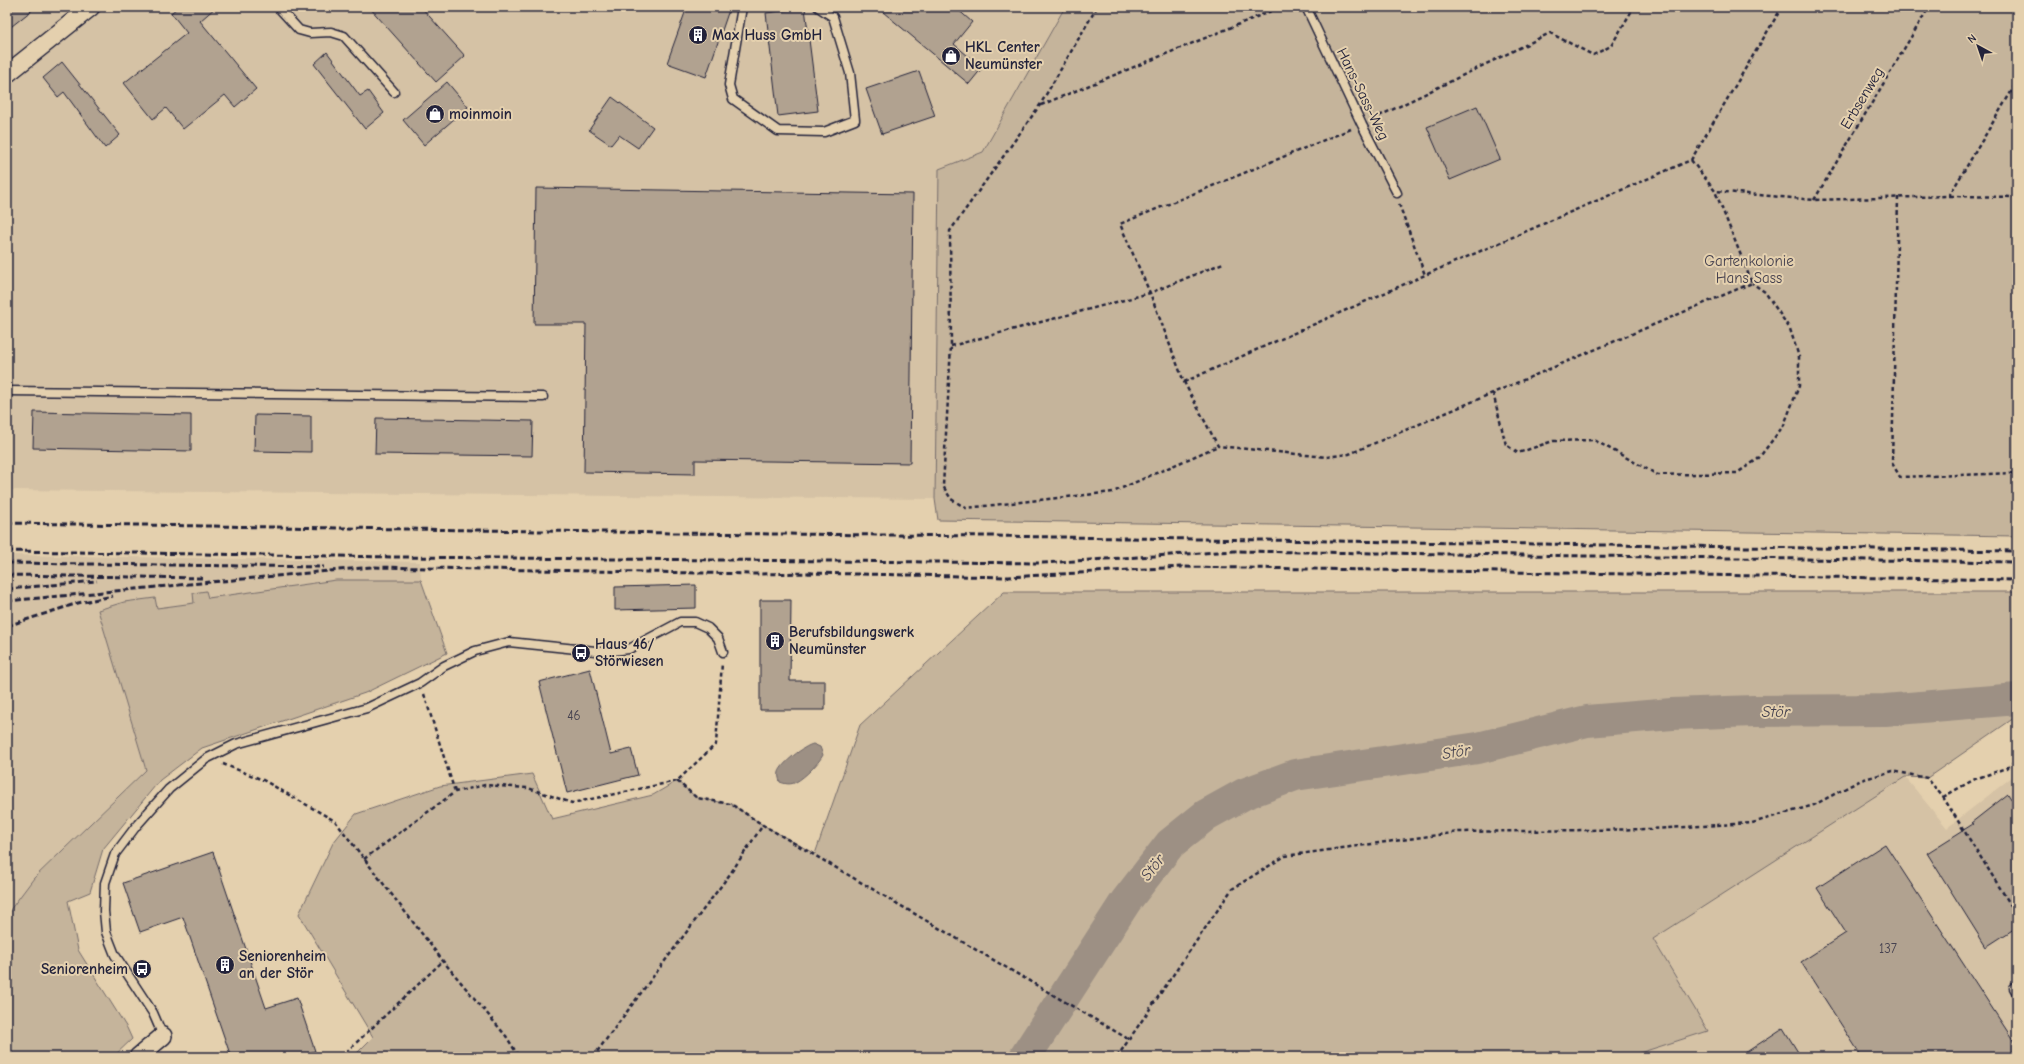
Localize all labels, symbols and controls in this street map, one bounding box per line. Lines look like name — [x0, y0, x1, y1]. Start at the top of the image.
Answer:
building icon: Max Huss GmbH — [687, 24, 709, 46]
place label: Max Huss GmbH — [712, 26, 822, 44]
north arrow — [1958, 26, 1998, 66]
text: N — [1965, 31, 1979, 46]
place label: HKL Center Neumünster — [965, 38, 1042, 73]
shop icon: HKL Center Neumünster — [940, 45, 962, 67]
street label: Hans-Sass-Weg — [1333, 45, 1393, 143]
street label: Erbsenweg — [1836, 64, 1888, 132]
shop icon: moinmoin — [424, 103, 446, 125]
place label: moinmoin — [449, 105, 512, 123]
park label: Gartenkolonie Hans Sass — [1704, 252, 1794, 287]
place label: Berufsbildungswerk Neumünster — [789, 623, 915, 658]
building icon: Berufsbildungswerk Neumünster — [764, 630, 786, 652]
place label: Haus 46/ Störwiesen — [595, 635, 664, 670]
bus stop icon: Haus 46/ Störwiesen — [570, 642, 592, 664]
water label: Stör — [1762, 703, 1791, 721]
house number: 46 — [567, 708, 581, 723]
water label: Stör — [1441, 741, 1472, 763]
water label: Stör — [1137, 850, 1169, 884]
house number: 137 — [1879, 941, 1897, 956]
place label: Seniorenheim an der Stör — [239, 947, 326, 982]
building icon: Seniorenheim an der Stör — [214, 954, 236, 976]
bus stop icon: Seniorenheim — [131, 958, 153, 980]
place label: Seniorenheim — [41, 960, 128, 978]

